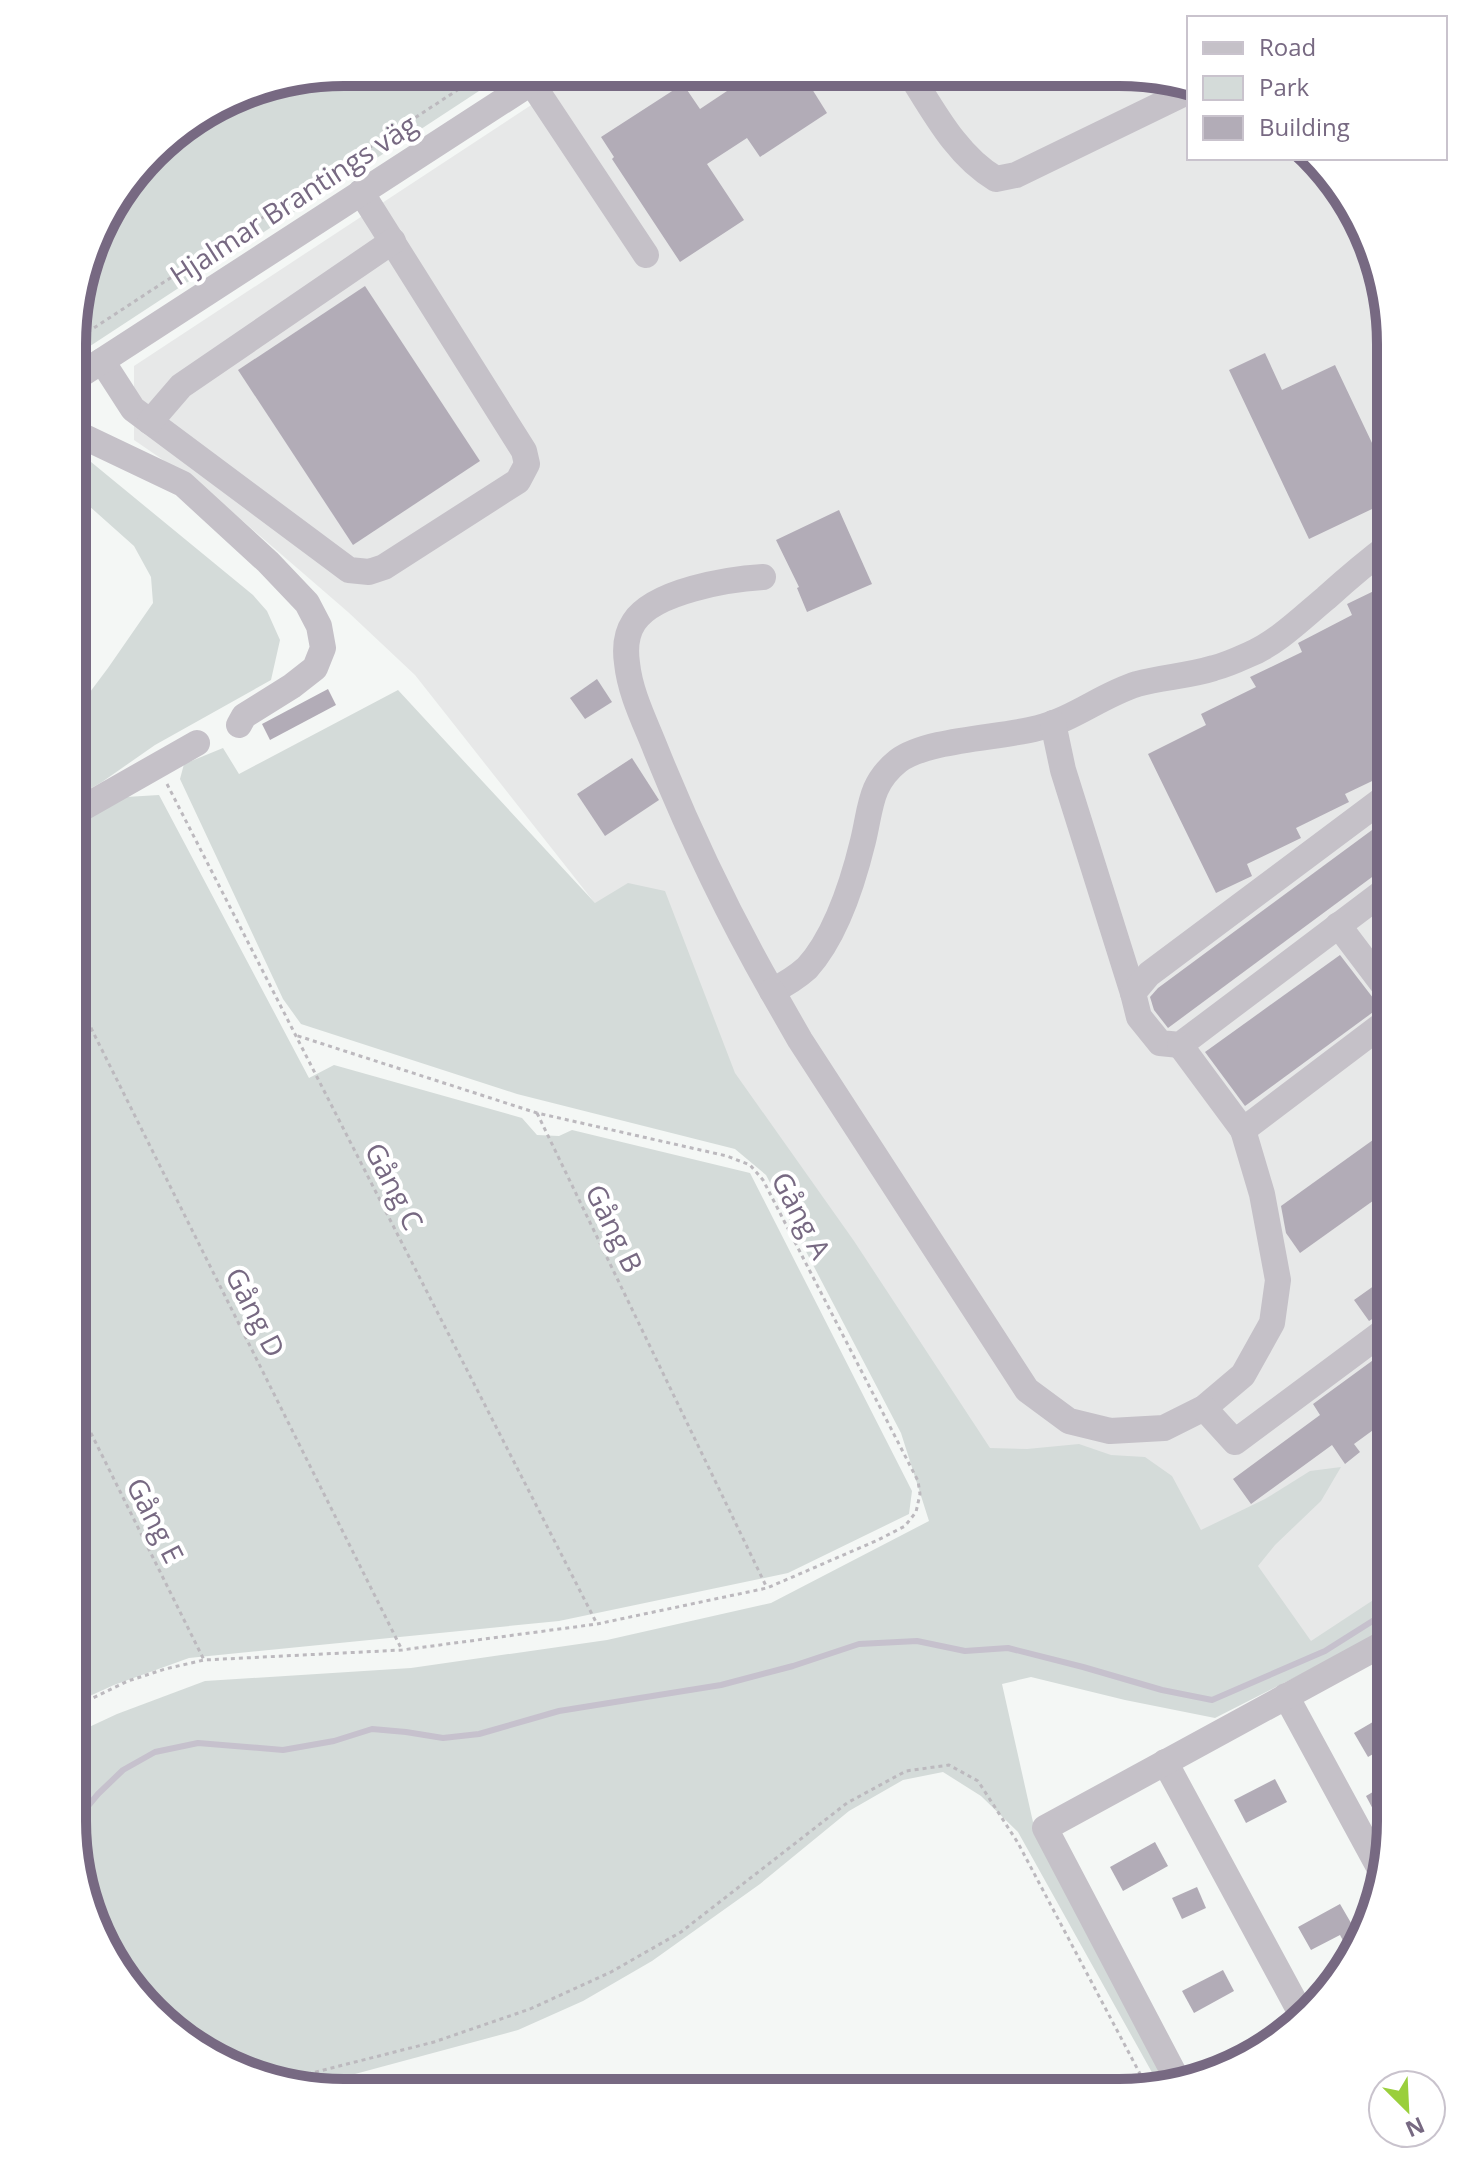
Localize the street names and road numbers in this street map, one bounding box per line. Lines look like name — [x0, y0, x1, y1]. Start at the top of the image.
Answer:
street label: Hjalmar Brantings väg — [162, 105, 424, 293]
street label: Gång C — [357, 1136, 433, 1236]
street label: Gång A — [763, 1165, 841, 1265]
street label: Gång B — [577, 1178, 653, 1278]
street label: Gång D — [217, 1261, 295, 1363]
street label: Gång E — [118, 1471, 194, 1569]

